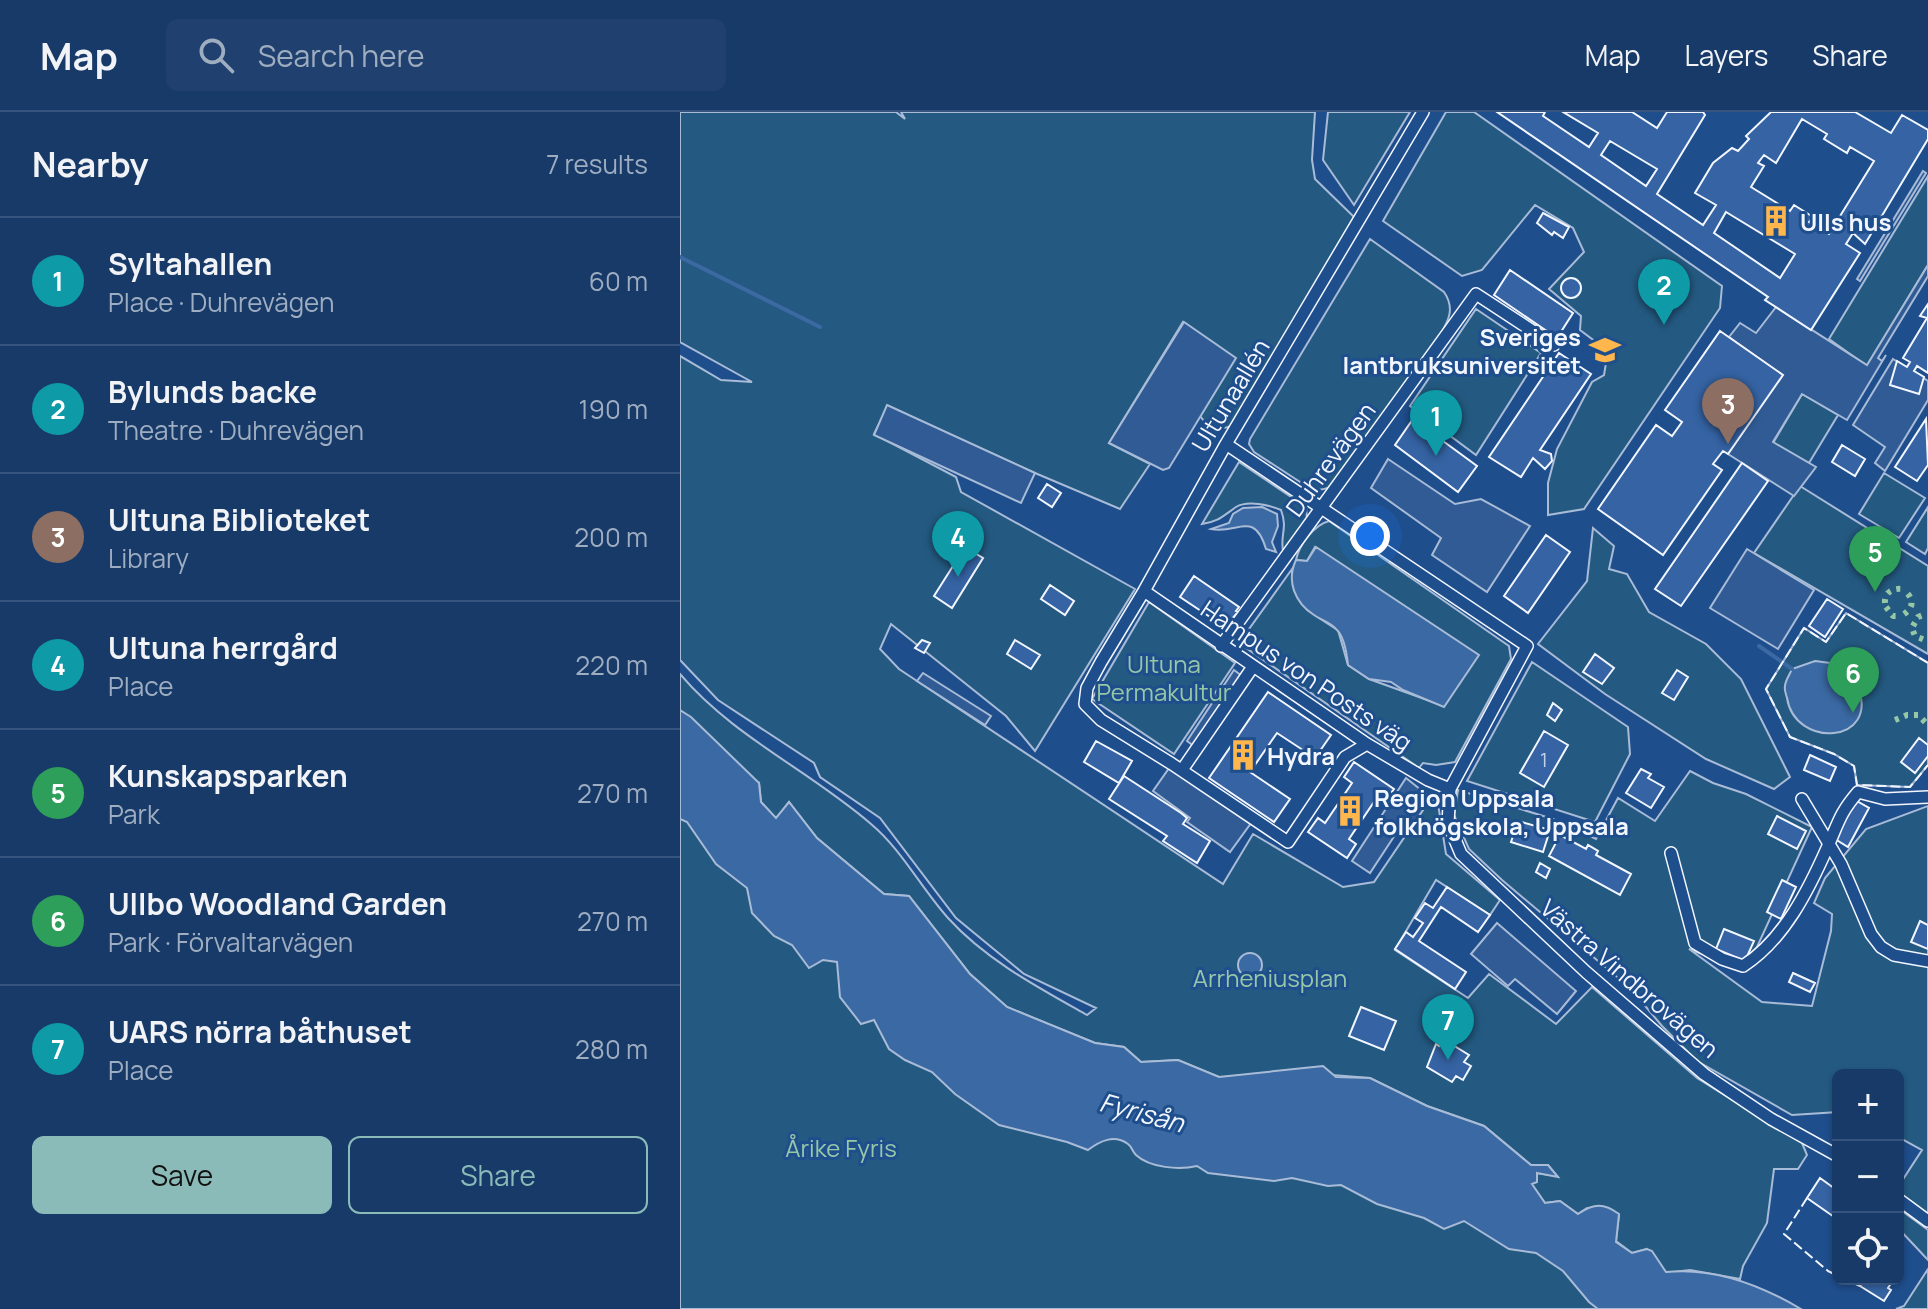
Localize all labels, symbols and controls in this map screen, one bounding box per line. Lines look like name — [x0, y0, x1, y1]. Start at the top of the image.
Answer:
search box — [166, 19, 726, 91]
text: Map — [40, 29, 118, 81]
icon: search — [194, 33, 238, 77]
text: Search here — [258, 35, 425, 76]
text: Map — [1585, 36, 1641, 74]
text: Layers — [1685, 36, 1768, 74]
text: Share — [1812, 36, 1888, 74]
text: Nearby — [32, 141, 148, 187]
text: 7 results — [546, 146, 648, 182]
building icon: Ulls hus — [1759, 204, 1793, 238]
place label: Ulls hus — [1800, 205, 1892, 238]
text: Syltahallen — [108, 243, 272, 284]
pin: 2 — [1638, 259, 1690, 325]
text: 1 — [52, 263, 64, 299]
text: 60 m — [589, 263, 648, 299]
text: Place · Duhrevägen — [108, 284, 334, 320]
place label: Sveriges lantbruksuniversitet — [1343, 320, 1581, 381]
street label: Ultunaallén — [1183, 332, 1277, 458]
school or university icon: Sveriges lantbruksuniversitet — [1588, 333, 1622, 367]
text: Bylunds backe — [108, 371, 317, 412]
pin: 3 — [1702, 378, 1754, 444]
pin: 1 — [1410, 390, 1462, 456]
text: 2 — [50, 391, 66, 427]
text: 190 m — [579, 391, 648, 427]
street label: Duhrevägen — [1277, 395, 1383, 523]
text: Theatre · Duhrevägen — [108, 412, 364, 448]
text: Ultuna Biblioteket — [108, 499, 370, 540]
pin: 4 — [932, 511, 984, 577]
your location — [1350, 516, 1390, 556]
text: 3 — [50, 519, 66, 555]
text: 200 m — [574, 519, 648, 555]
pin: 5 — [1849, 526, 1901, 592]
text: Library — [108, 540, 189, 576]
street label: Hampus von Posts väg — [1195, 592, 1419, 758]
text: Ultuna herrgård — [108, 627, 338, 668]
text: 4 — [50, 647, 66, 683]
text: 220 m — [575, 647, 648, 683]
park label: Ultuna Permakultur — [1096, 647, 1232, 708]
pin: 6 — [1827, 647, 1879, 713]
text: Place — [108, 668, 173, 704]
building icon: Hydra — [1226, 738, 1260, 772]
place label: Hydra — [1267, 739, 1335, 772]
house number: 1 — [1540, 746, 1548, 773]
text: Kunskapsparken — [108, 755, 348, 796]
text: 5 — [50, 775, 66, 811]
text: 270 m — [577, 775, 648, 811]
place label: Region Uppsala folkhögskola, Uppsala — [1374, 781, 1629, 842]
building icon: Region Uppsala folkhögskola, Uppsala — [1333, 794, 1367, 828]
text: Park — [108, 796, 160, 832]
text: Ullbo Woodland Garden — [108, 883, 447, 924]
street label: Västra Vindbrovägen — [1534, 891, 1726, 1065]
text: 6 — [50, 903, 66, 939]
text: 270 m — [577, 903, 648, 939]
text: Park · Förvaltarvägen — [108, 924, 353, 960]
park label: Arrheniusplan — [1193, 961, 1347, 994]
pin: 7 — [1422, 994, 1474, 1060]
text: UARS nörra båthuset — [108, 1011, 412, 1052]
text: 7 — [51, 1031, 65, 1067]
text: 280 m — [575, 1031, 648, 1067]
text: Place — [108, 1052, 173, 1088]
map controls — [1832, 1069, 1904, 1285]
button: + — [1832, 1069, 1904, 1141]
water label: Fyrisån — [1096, 1084, 1190, 1141]
park label: Årike Fyris — [785, 1131, 897, 1164]
button: Save — [32, 1136, 332, 1214]
button: Share — [348, 1136, 648, 1214]
button: − — [1832, 1141, 1904, 1213]
button: locate — [1832, 1213, 1904, 1285]

